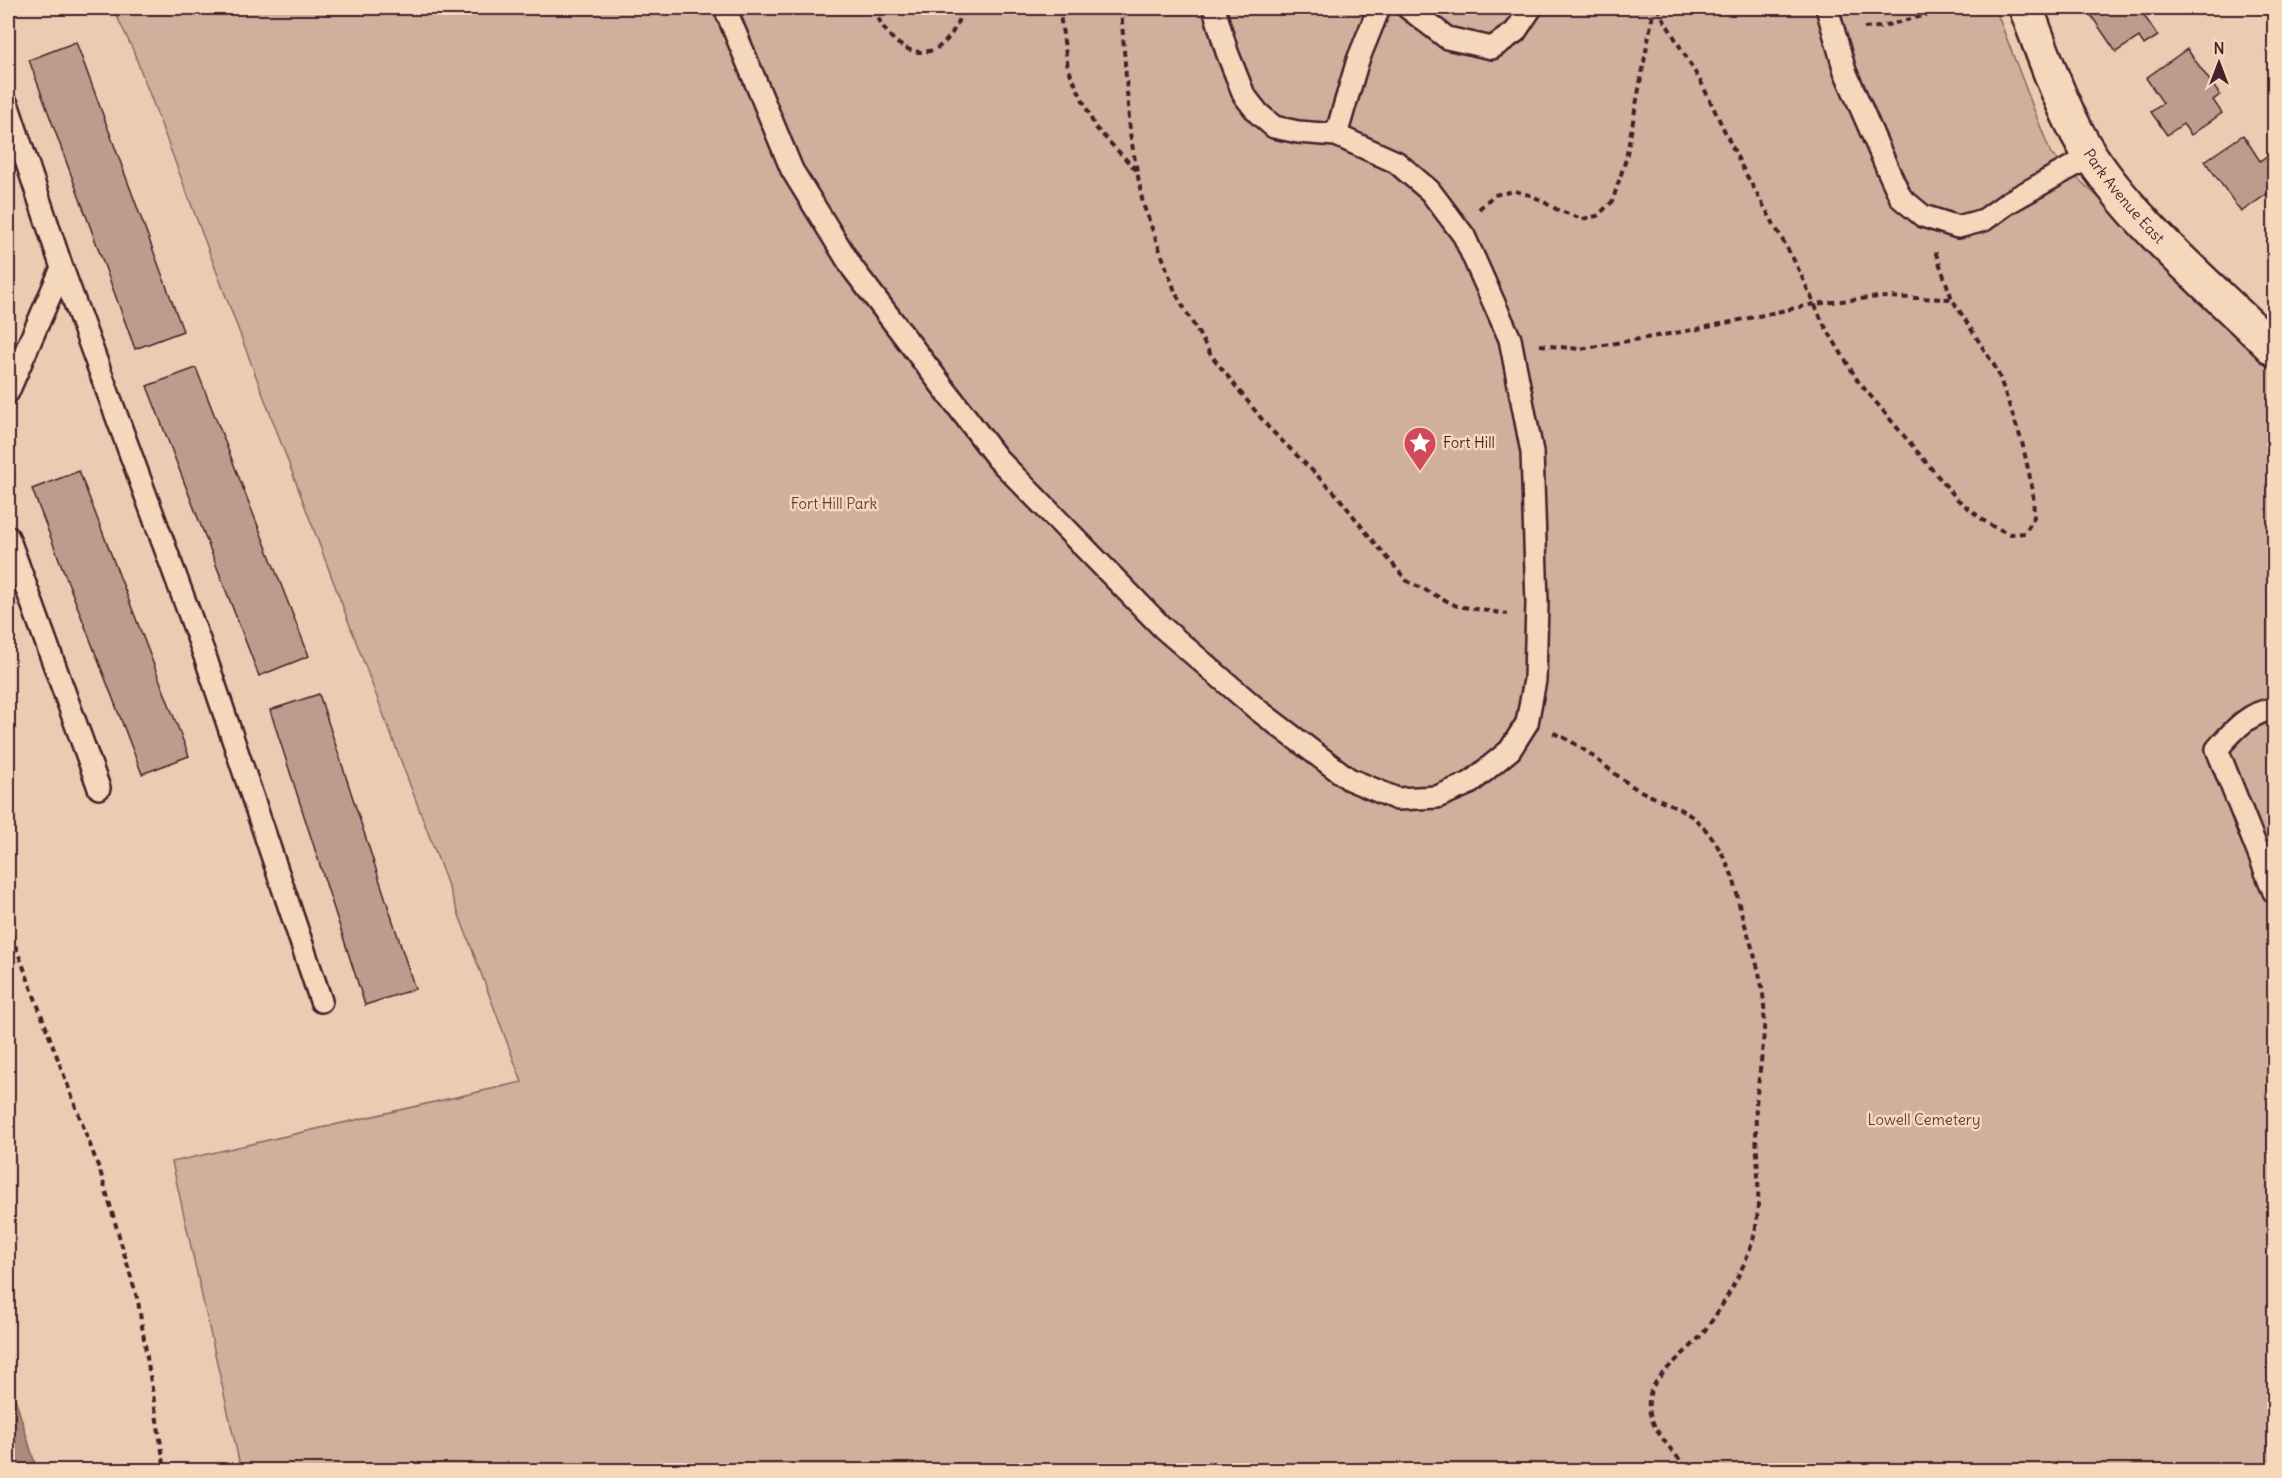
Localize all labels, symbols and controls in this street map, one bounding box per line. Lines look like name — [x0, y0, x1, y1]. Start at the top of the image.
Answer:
north arrow — [2189, 33, 2249, 93]
text: N — [2213, 38, 2225, 58]
street label: Park Avenue East — [2080, 145, 2169, 247]
place icon: Fort Hill — [1402, 425, 1438, 472]
place label: Fort Hill — [1443, 433, 1495, 452]
park label: Fort Hill Park — [791, 494, 878, 513]
park label: Lowell Cemetery — [1868, 1110, 1981, 1129]

